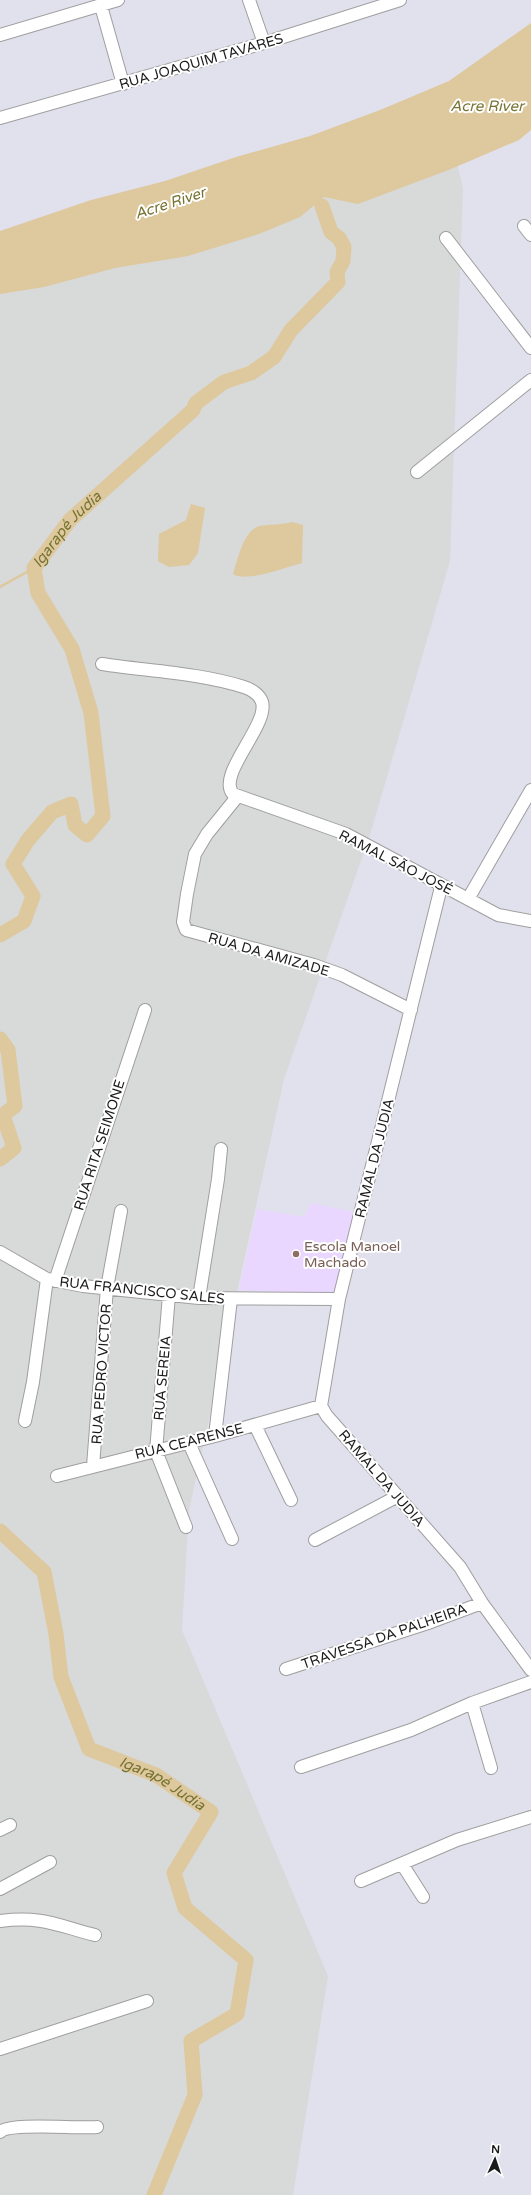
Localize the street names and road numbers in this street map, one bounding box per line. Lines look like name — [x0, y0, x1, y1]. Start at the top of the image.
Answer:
street label: RUA JOAQUIM TAVARES — [117, 30, 286, 93]
street label: RAMAL SÃO JOSÉ — [336, 826, 456, 899]
street label: RUA DA AMIZADE — [206, 929, 332, 980]
street label: RUA RITA SEIMONE — [70, 1077, 129, 1213]
street label: RAMAL DA JUDIA — [351, 1097, 398, 1220]
street label: RUA FRANCISCO SALES — [58, 1273, 226, 1308]
street label: RUA PEDRO VICTOR — [88, 1303, 115, 1445]
street label: RUA SEREIA — [150, 1335, 175, 1421]
street label: RUA CEARENSE — [133, 1420, 245, 1463]
street label: RAMAL DA JUDIA — [335, 1427, 428, 1530]
street label: TRAVESSA DA PALHEIRA — [299, 1600, 469, 1673]

